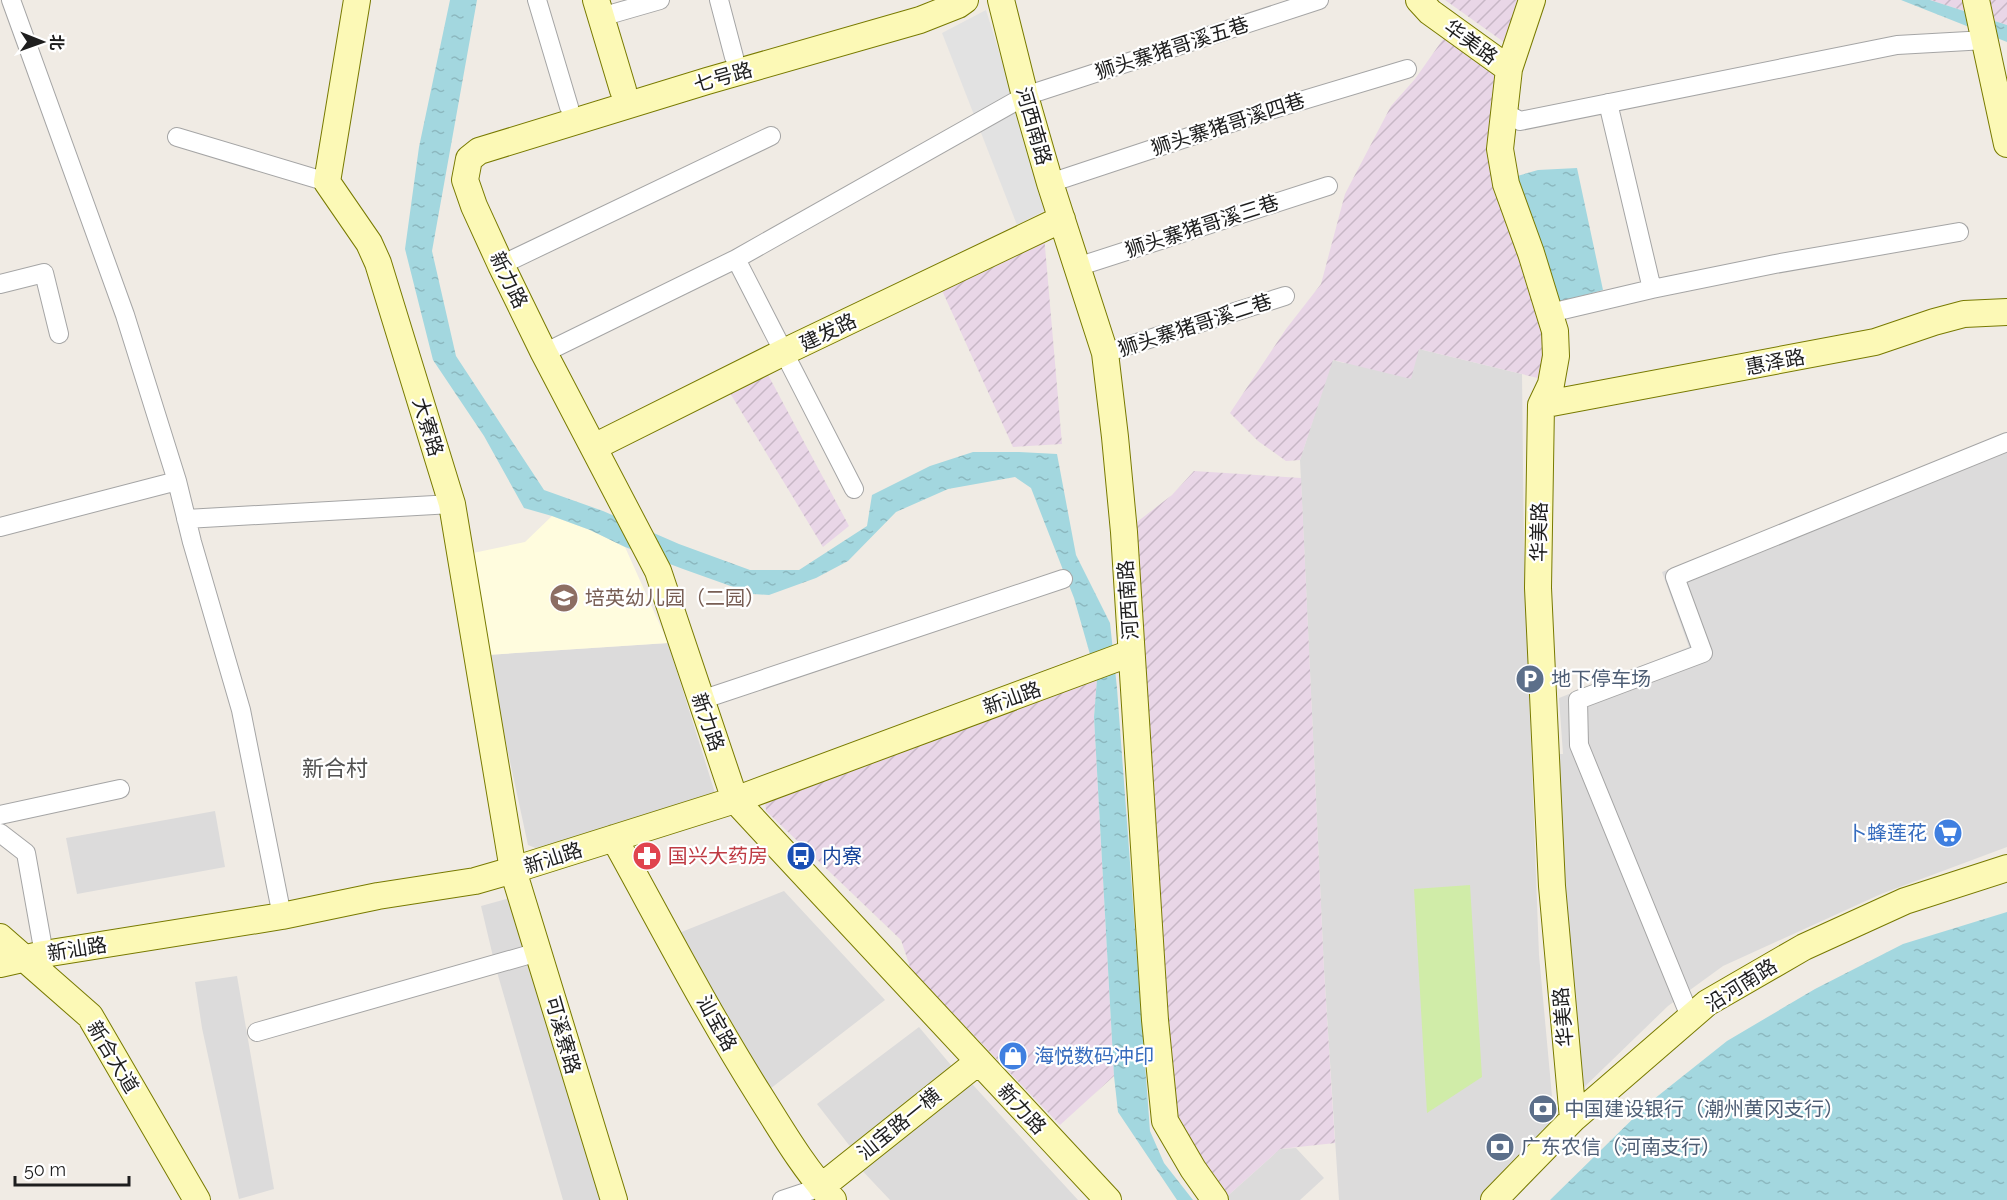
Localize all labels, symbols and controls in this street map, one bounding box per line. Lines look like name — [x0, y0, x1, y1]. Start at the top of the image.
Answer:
north arrow — [12, 12, 72, 72]
street label: 狮头寨猪哥溪五巷 — [1092, 12, 1252, 84]
street label: 华美路 — [1440, 15, 1502, 69]
text: 北 — [47, 34, 66, 50]
street label: 七号路 — [691, 57, 755, 97]
street label: 河西南路 — [1011, 84, 1057, 168]
street label: 狮头寨猪哥溪四巷 — [1148, 88, 1308, 160]
street label: 狮头寨猪哥溪三巷 — [1122, 190, 1282, 262]
street label: 新力路 — [485, 248, 533, 312]
street label: 狮头寨猪哥溪二巷 — [1115, 289, 1275, 361]
street label: 建发路 — [796, 308, 860, 356]
street label: 惠泽路 — [1743, 344, 1807, 380]
street label: 大寮路 — [408, 395, 448, 459]
street label: 华美路 — [1526, 502, 1552, 562]
street label: 河西南路 — [1113, 559, 1143, 641]
school or university icon: 培英幼儿园（二园） — [548, 582, 580, 614]
place label: 培英幼儿园（二园） — [585, 586, 765, 610]
parking icon: 地下停车场 — [1514, 663, 1546, 695]
place label: 地下停车场 — [1551, 667, 1651, 691]
street label: 新汕路 — [980, 676, 1044, 720]
street label: 新力路 — [687, 690, 729, 754]
district label: 新合村 — [302, 755, 368, 781]
supermarket icon: 卜蜂莲花 — [1932, 817, 1964, 849]
place label: 卜蜂莲花 — [1847, 821, 1927, 845]
street label: 新汕路 — [521, 837, 585, 879]
pharmacy icon: 国兴大药房 — [631, 840, 663, 872]
bus stop icon: 内寮 — [785, 840, 817, 872]
place label: 国兴大药房 — [668, 844, 768, 868]
place label: 内寮 — [822, 844, 862, 868]
street label: 新汕路 — [45, 932, 109, 966]
street label: 沿河南路 — [1701, 954, 1781, 1016]
street label: 华美路 — [1548, 986, 1578, 1048]
street label: 汕宝路 — [692, 991, 742, 1055]
street label: 可溪寮路 — [540, 993, 586, 1077]
street label: 新合大道 — [82, 1017, 144, 1097]
shop icon: 海悦数码冲印 — [997, 1040, 1029, 1072]
place label: 海悦数码冲印 — [1034, 1044, 1154, 1068]
street label: 新力路 — [993, 1079, 1051, 1139]
street label: 汕宝路一横 — [853, 1083, 945, 1165]
bank icon: 中国建设银行（潮州黄冈支行） — [1527, 1093, 1559, 1125]
place label: 中国建设银行（潮州黄冈支行） — [1564, 1097, 1844, 1121]
bank icon: 广东农信（河南支行） — [1484, 1131, 1516, 1163]
place label: 广东农信（河南支行） — [1521, 1135, 1721, 1159]
scale bar — [15, 1149, 129, 1187]
text: 50 m — [24, 1159, 66, 1180]

